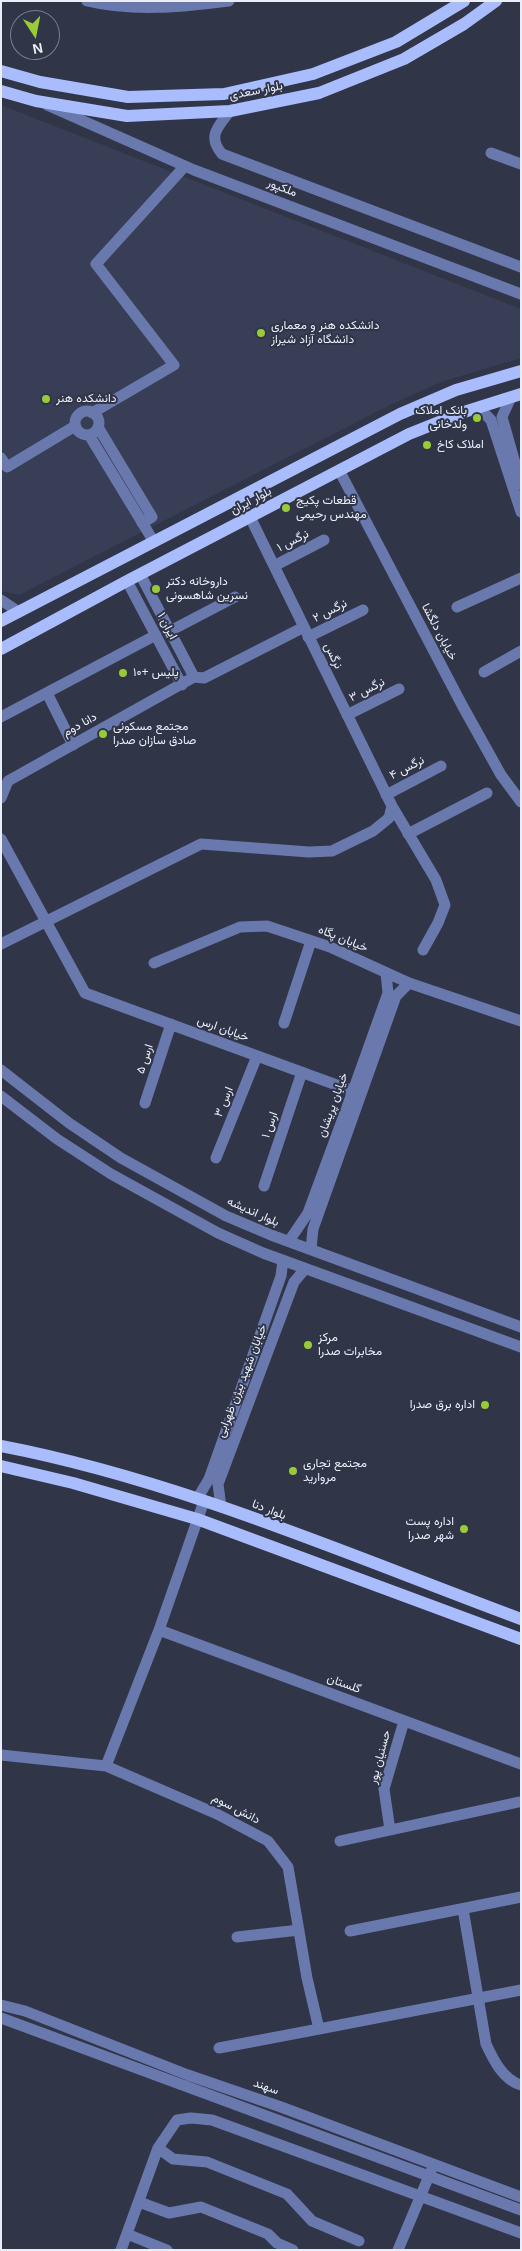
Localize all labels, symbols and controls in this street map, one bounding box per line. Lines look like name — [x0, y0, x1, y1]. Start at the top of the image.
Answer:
north arrow — [10, 10, 60, 60]
text: N — [31, 40, 44, 58]
street label: بلوار سعدی — [228, 79, 284, 103]
street label: ملکپور — [265, 176, 299, 200]
place label: دانشکده هنر و معماری دانشگاه آزاد شیراز — [271, 319, 379, 347]
marker: دانشکده هنر و معماری دانشگاه آزاد شیراز — [255, 327, 267, 339]
place label: دانشکده هنر — [56, 392, 117, 406]
marker: دانشکده هنر — [40, 393, 52, 405]
place label: بانک املاک ولدخانی — [415, 404, 467, 432]
marker: بانک املاک ولدخانی — [471, 412, 483, 424]
place label: املاک کاخ — [437, 438, 484, 452]
marker: املاک کاخ — [421, 439, 433, 451]
street label: بلوار ایران — [228, 484, 274, 518]
place label: قطعات پکیج مهندس رحیمی — [296, 494, 367, 522]
marker: قطعات پکیج مهندس رحیمی — [280, 502, 292, 514]
street label: نرگس ۱ — [275, 527, 311, 555]
place label: داروخانه دکتر نسرین شاهسونی — [166, 575, 248, 603]
marker: داروخانه دکتر نسرین شاهسونی — [150, 583, 162, 595]
street label: نرگس ۲ — [310, 596, 350, 626]
street label: خیابان دلگشا — [418, 601, 460, 663]
street label: ایران ۱ — [154, 610, 180, 642]
street label: نرگس — [321, 641, 345, 671]
place label: پلیس +۱۰ — [133, 666, 179, 680]
marker: پلیس +۱۰ — [117, 667, 129, 679]
street label: نرگس ۳ — [347, 675, 387, 705]
street label: دانا دوم — [60, 710, 100, 740]
place label: مجتمع مسکونی صادق سازان صدرا — [113, 720, 196, 748]
marker: مجتمع مسکونی صادق سازان صدرا — [97, 728, 109, 740]
street label: نرگس ۴ — [387, 753, 427, 783]
street label: خیابان پگاه — [316, 923, 370, 955]
street label: خیابان ارس — [195, 1013, 251, 1045]
street label: ارس ۵ — [133, 1042, 157, 1076]
street label: خیابان پریشان — [315, 1071, 351, 1139]
street label: ارس ۳ — [211, 1085, 237, 1119]
street label: ارس ۱ — [259, 1110, 281, 1140]
street label: بلوار اندیشه — [225, 1194, 281, 1230]
street label: خیابان شهید بیژن ظهرابی — [214, 1322, 270, 1440]
place label: مرکز مخابرات صدرا — [318, 1331, 382, 1359]
marker: مرکز مخابرات صدرا — [302, 1339, 314, 1351]
place label: اداره برق صدرا — [410, 1398, 475, 1412]
marker: اداره برق صدرا — [479, 1399, 491, 1411]
place label: مجتمع تجاری مروارید — [303, 1457, 367, 1485]
marker: مجتمع تجاری مروارید — [287, 1465, 299, 1477]
street label: بلوار دنا — [250, 1497, 288, 1523]
place label: اداره پست شهر صدرا — [406, 1515, 454, 1543]
marker: اداره پست شهر صدرا — [458, 1523, 470, 1535]
street label: گلستان — [325, 1671, 363, 1697]
street label: حسنیان پور — [366, 1729, 394, 1785]
street label: دانش سوم — [210, 1791, 262, 1827]
street label: سهند — [251, 2076, 281, 2098]

